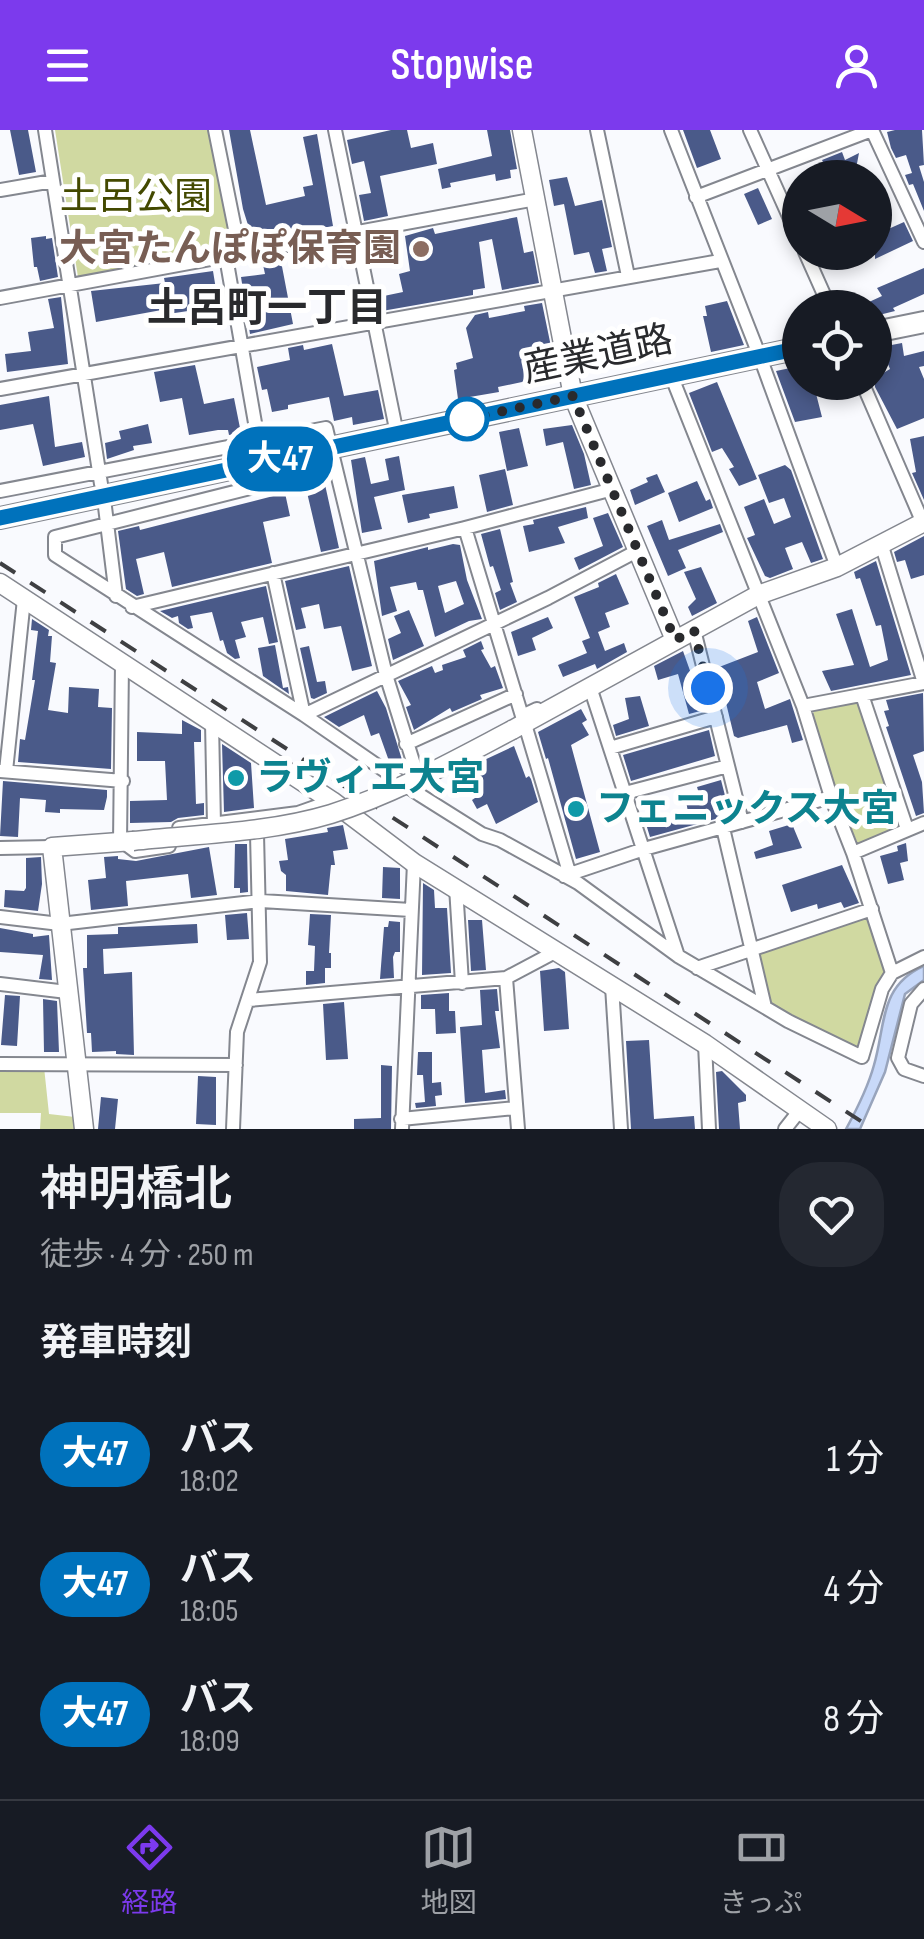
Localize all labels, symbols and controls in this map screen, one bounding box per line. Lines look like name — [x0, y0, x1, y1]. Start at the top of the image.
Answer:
icon: menu — [40, 38, 95, 93]
text: Stopwise — [391, 38, 533, 93]
icon: person — [829, 38, 884, 93]
north arrow — [782, 160, 892, 270]
map controls — [782, 160, 892, 400]
park label: 土呂公園 — [60, 175, 212, 220]
place label: 大宮たんぽぽ保育園 — [59, 227, 401, 272]
marker: 大宮たんぽぽ保育園 — [410, 238, 432, 260]
district label: 土呂町一丁目 — [147, 285, 387, 333]
button: locate — [782, 290, 892, 400]
street label: 産業道路 — [519, 317, 677, 393]
unlabelled marker — [446, 398, 488, 440]
line badge: 大47 — [222, 426, 338, 492]
text: 大47 — [247, 438, 313, 481]
your location — [683, 663, 733, 713]
place label: ラヴィエ大宮 — [256, 756, 484, 801]
marker: ラヴィエ大宮 — [225, 767, 247, 789]
place label: フェニックス大宮 — [596, 787, 899, 832]
marker: フェニックス大宮 — [565, 798, 587, 820]
text: 神明橋北 — [40, 1162, 232, 1219]
button: heart — [779, 1162, 884, 1267]
text: 徒歩 · 4 分 · 250 m — [40, 1236, 253, 1275]
text: 発車時刻 — [40, 1321, 192, 1366]
text: バス — [180, 1417, 256, 1462]
text: 大47 — [62, 1433, 128, 1476]
text: 1 分 — [827, 1437, 884, 1482]
text: 18:02 — [180, 1462, 239, 1501]
text: バス — [180, 1547, 256, 1592]
text: 大47 — [62, 1563, 128, 1606]
text: 4 分 — [824, 1567, 884, 1612]
text: 18:05 — [180, 1592, 238, 1631]
text: バス — [180, 1677, 256, 1722]
text: 大47 — [62, 1693, 128, 1736]
text: 8 分 — [823, 1697, 884, 1742]
text: 18:09 — [180, 1722, 240, 1761]
tab: 経路 — [122, 1820, 178, 1920]
tab: 地図 — [421, 1820, 477, 1920]
tab: きっぷ — [720, 1820, 802, 1920]

